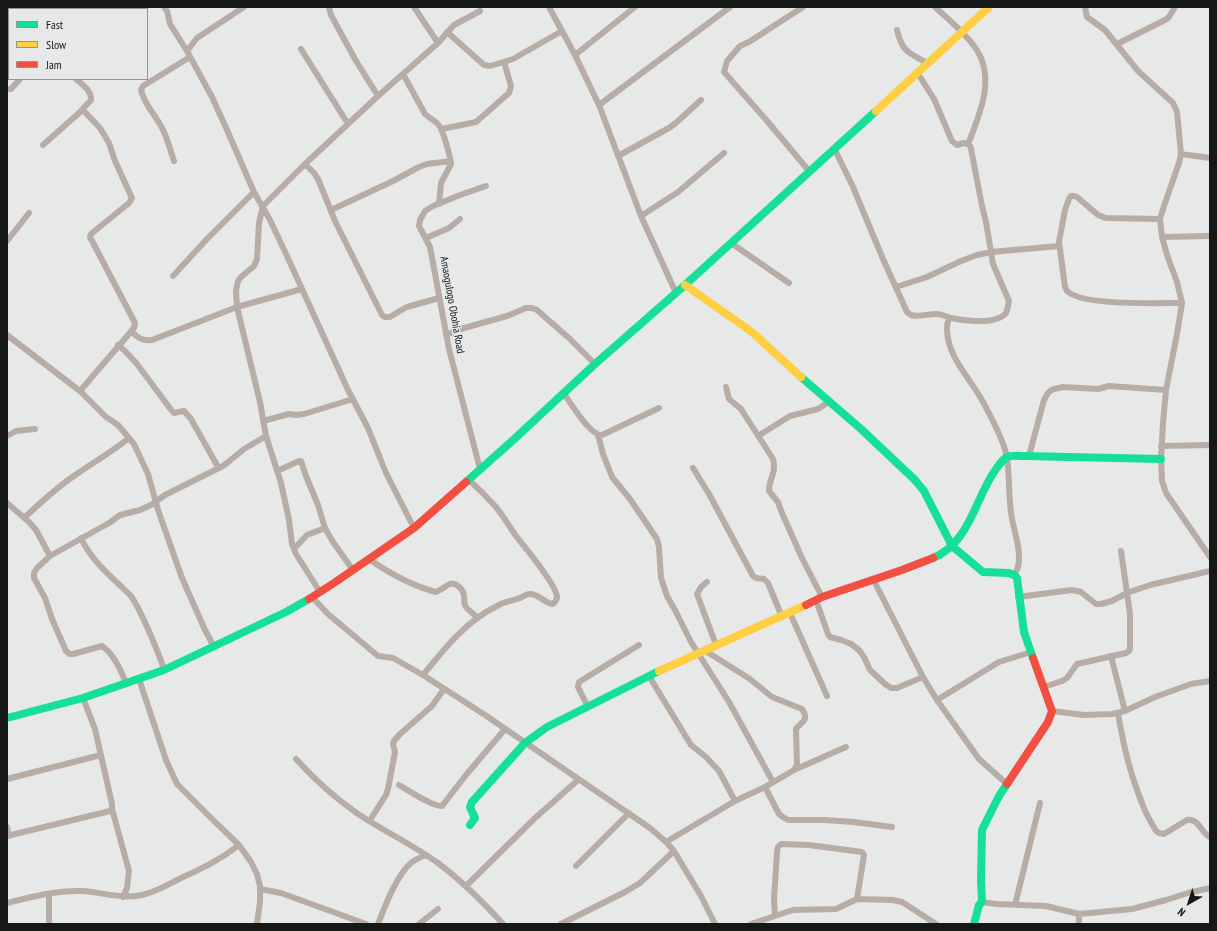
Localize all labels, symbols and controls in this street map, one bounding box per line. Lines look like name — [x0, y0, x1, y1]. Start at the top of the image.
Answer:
legend — [8, 8, 148, 80]
text: Fast — [46, 17, 63, 32]
text: Slow — [46, 37, 66, 52]
text: Jam — [46, 57, 62, 72]
street label: Amaogulogo Obohia Road — [437, 255, 467, 355]
north arrow — [1169, 883, 1209, 923]
text: N — [1175, 905, 1188, 920]

